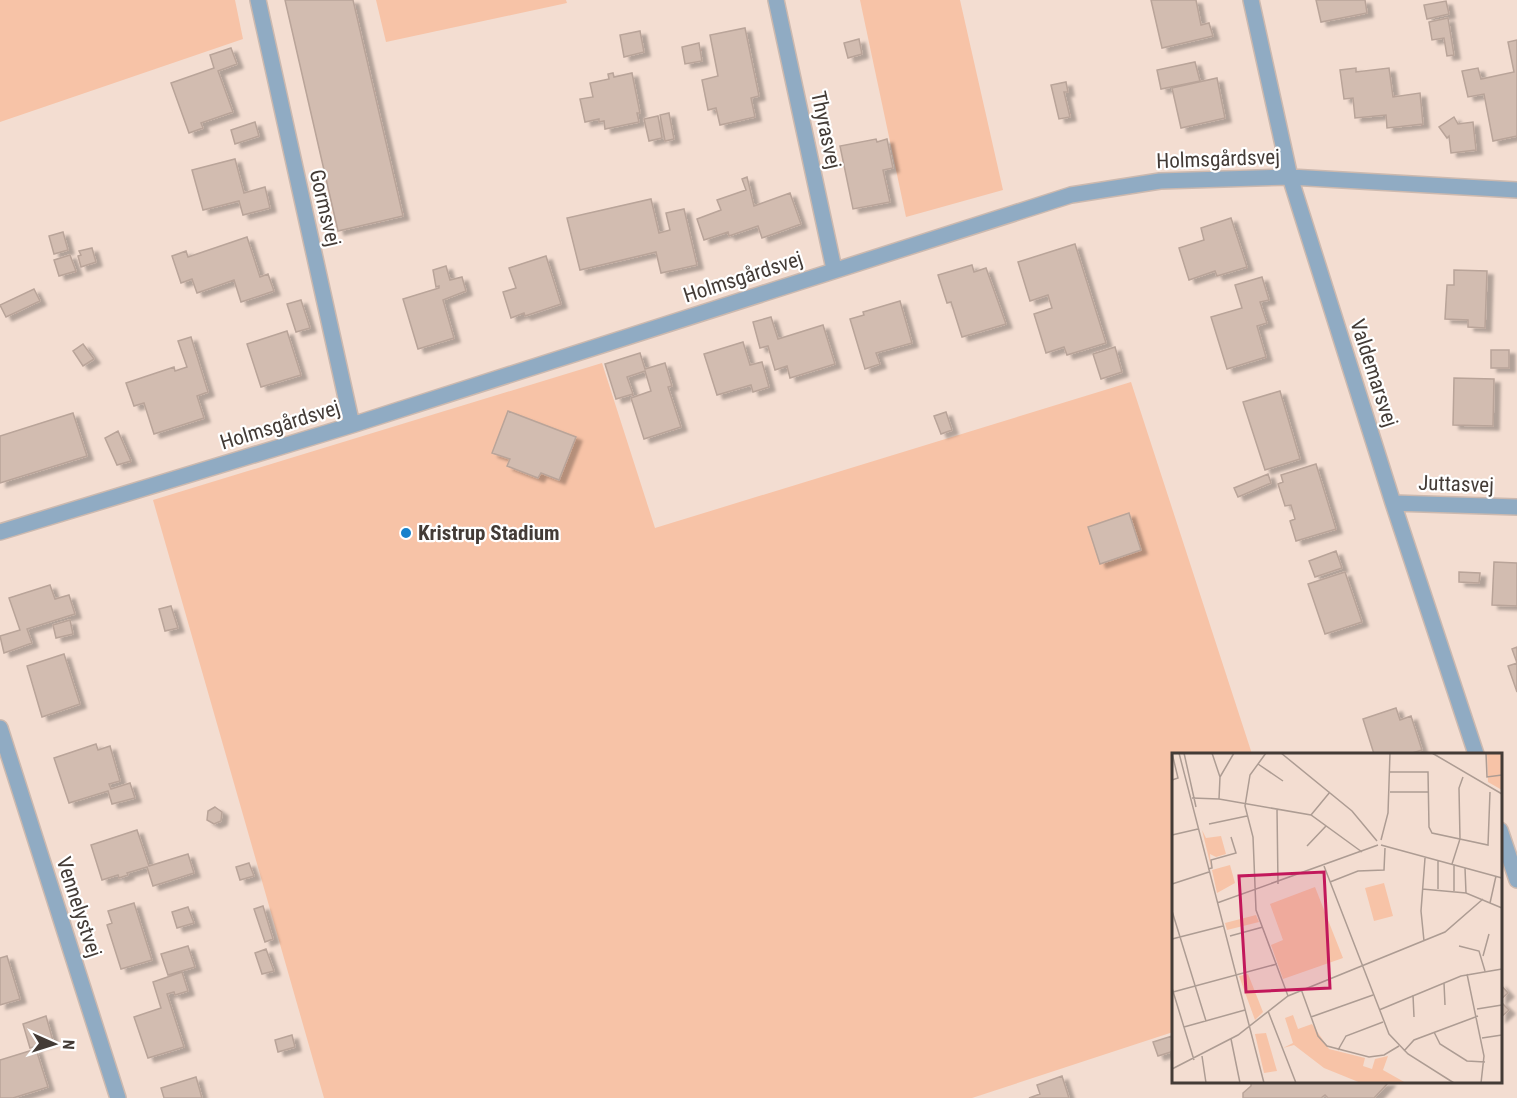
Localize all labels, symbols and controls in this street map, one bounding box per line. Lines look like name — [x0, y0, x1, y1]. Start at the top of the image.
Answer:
street label: Thyrasvej — [806, 89, 846, 171]
street label: Holmsgårdsvej — [1156, 145, 1280, 173]
street label: Gormsvej — [305, 167, 345, 249]
street label: Holmsgårdsvej — [680, 246, 806, 308]
street label: Valdemarsvej — [1345, 316, 1403, 430]
street label: Holmsgårdsvej — [217, 395, 343, 455]
street label: Juttasvej — [1418, 471, 1494, 497]
place label: Kristrup Stadium — [418, 521, 560, 545]
marker: Kristrup Stadium — [399, 526, 413, 540]
inset map — [1172, 753, 1502, 1083]
street label: Vennelystvej — [52, 854, 106, 960]
north arrow — [24, 1014, 84, 1074]
text: N — [59, 1039, 78, 1050]

